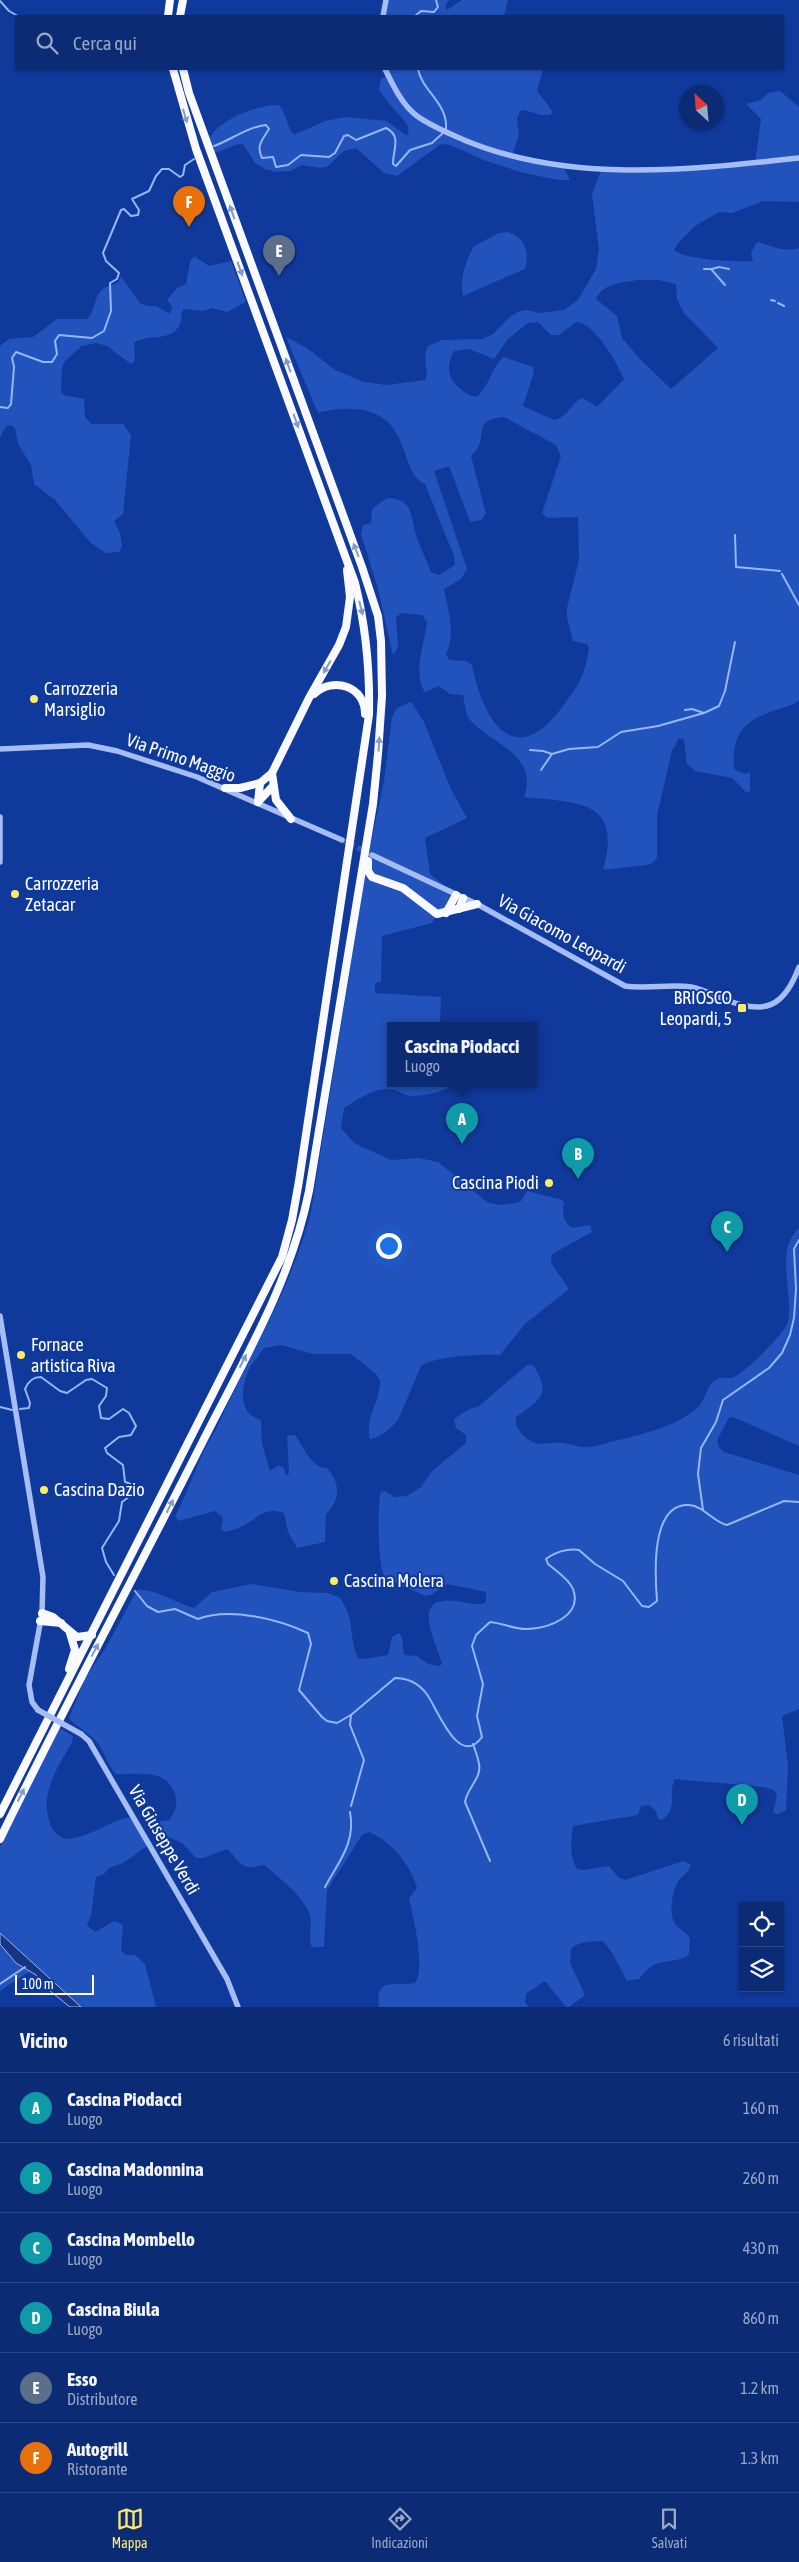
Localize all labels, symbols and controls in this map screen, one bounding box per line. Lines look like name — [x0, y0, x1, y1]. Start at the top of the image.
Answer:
search box — [15, 15, 784, 70]
icon: search — [33, 29, 61, 57]
text: Cerca qui — [73, 32, 137, 54]
north arrow — [679, 85, 724, 130]
one-way arrow — [181, 109, 189, 124]
pin: F — [173, 186, 205, 227]
one-way arrow — [228, 204, 236, 219]
pin: E — [263, 235, 295, 276]
one-way arrow — [236, 262, 244, 277]
one-way arrow — [284, 357, 292, 372]
one-way arrow — [293, 414, 300, 429]
one-way arrow — [352, 542, 360, 557]
one-way arrow — [357, 600, 365, 615]
one-way arrow — [323, 660, 331, 674]
place label: Carrozzeria Marsiglio — [44, 678, 118, 720]
marker: Carrozzeria Marsiglio — [28, 693, 40, 705]
street label: Via Primo Maggio — [124, 729, 239, 786]
one-way arrow — [375, 736, 383, 752]
place label: Carrozzeria Zetacar — [25, 873, 99, 915]
marker: Carrozzeria Zetacar — [9, 888, 21, 900]
street label: Via Giacomo Leopardi — [495, 890, 630, 977]
place label: BRIOSCO Leopardi, 5 — [659, 987, 732, 1029]
marker: BRIOSCO Leopardi, 5 — [736, 1002, 748, 1014]
popup — [387, 1022, 537, 1087]
text: Cascina Piodacci — [405, 1035, 519, 1057]
text: Luogo — [405, 1057, 440, 1075]
pin: A — [446, 1103, 478, 1144]
pin: B — [562, 1138, 594, 1179]
place label: Cascina Piodi — [452, 1172, 539, 1193]
marker: Cascina Piodi — [543, 1177, 555, 1189]
pin: C — [711, 1211, 743, 1252]
your location — [376, 1233, 402, 1259]
place label: Fornace artistica Riva — [31, 1334, 116, 1376]
marker: Fornace artistica Riva — [15, 1349, 27, 1361]
one-way arrow — [239, 1353, 247, 1368]
place label: Cascina Dazio — [54, 1479, 145, 1500]
marker: Cascina Dazio — [38, 1484, 50, 1496]
one-way arrow — [166, 1498, 174, 1513]
place label: Cascina Molera — [344, 1570, 444, 1591]
marker: Cascina Molera — [328, 1575, 340, 1587]
one-way arrow — [91, 1643, 99, 1657]
street label: Via Giuseppe Verdi — [125, 1781, 204, 1898]
pin: D — [726, 1784, 758, 1825]
one-way arrow — [18, 1788, 26, 1802]
map controls — [739, 1902, 784, 1992]
button: locate — [739, 1902, 784, 1947]
button: layers — [739, 1947, 784, 1992]
scale bar — [15, 1972, 94, 1995]
text: 100 m — [22, 1976, 54, 1992]
text: Vicino — [20, 2028, 68, 2052]
text: 6 risultati — [723, 2031, 779, 2049]
text: Cascina Piodacci — [67, 2088, 182, 2110]
text: A — [32, 2099, 40, 2117]
text: 160 m — [743, 2099, 779, 2117]
text: Luogo — [67, 2110, 103, 2128]
text: Cascina Madonnina — [67, 2158, 204, 2180]
text: B — [32, 2169, 40, 2187]
text: 260 m — [743, 2169, 779, 2187]
text: Luogo — [67, 2180, 103, 2198]
text: Cascina Mombello — [67, 2228, 195, 2250]
text: C — [32, 2239, 40, 2257]
text: 430 m — [743, 2239, 779, 2257]
text: Luogo — [67, 2250, 103, 2268]
text: Cascina Biula — [67, 2298, 160, 2320]
text: D — [32, 2309, 40, 2327]
text: 860 m — [743, 2309, 779, 2327]
text: Luogo — [67, 2320, 103, 2338]
text: Esso — [67, 2368, 97, 2390]
text: E — [33, 2379, 39, 2397]
text: 1.2 km — [740, 2379, 779, 2397]
text: Distributore — [67, 2390, 138, 2408]
text: Autogrill — [67, 2438, 128, 2460]
text: F — [33, 2449, 39, 2467]
text: 1.3 km — [740, 2449, 779, 2467]
text: Ristorante — [67, 2460, 128, 2478]
tab: Mappa — [112, 2505, 148, 2551]
tab: Indicazioni — [371, 2505, 428, 2551]
tab: Salvati — [652, 2505, 687, 2551]

